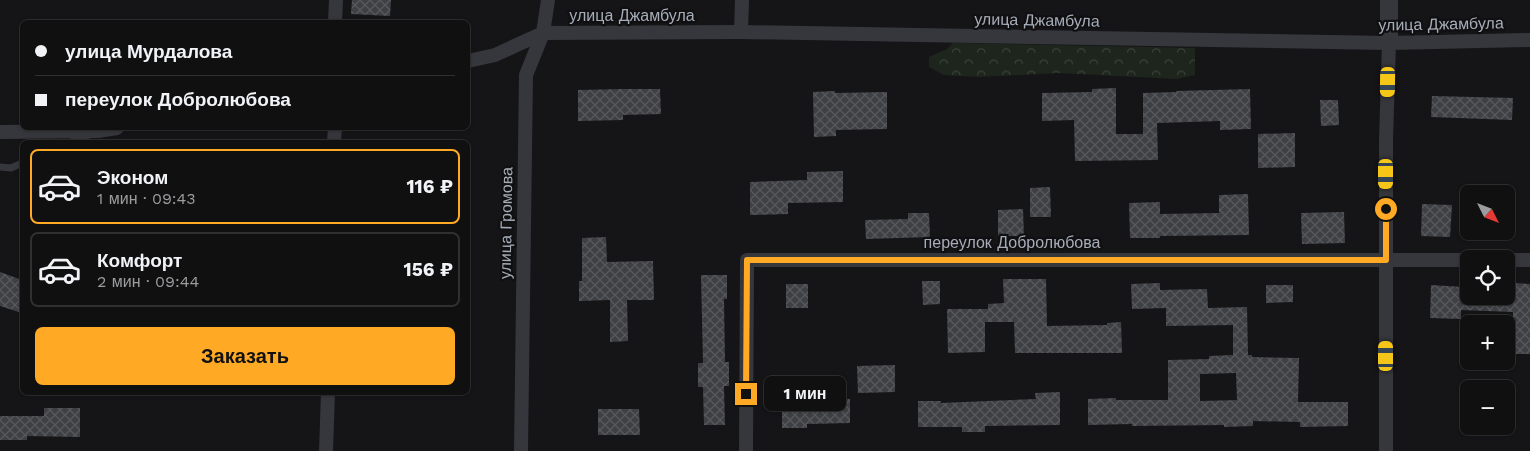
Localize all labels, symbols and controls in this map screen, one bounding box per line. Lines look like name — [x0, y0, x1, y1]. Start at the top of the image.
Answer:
street label: улица Джамбула — [569, 6, 695, 25]
street label: улица Джамбула — [974, 9, 1100, 31]
street label: улица Джамбула — [1378, 13, 1504, 35]
text: улица Мурдалова — [65, 40, 232, 63]
car — [1380, 67, 1395, 97]
text: переулок Добролюбова — [65, 88, 291, 111]
car — [1378, 159, 1393, 189]
icon: car — [37, 164, 82, 209]
text: Эконом — [97, 166, 168, 189]
street label: улица Громова — [496, 167, 516, 279]
text: 116 ₽ — [406, 175, 453, 198]
north arrow — [1460, 185, 1515, 240]
map controls — [1460, 185, 1515, 435]
text: 1 мин · 09:43 — [97, 189, 196, 208]
route start — [1375, 198, 1397, 220]
street label: переулок Добролюбова — [924, 233, 1101, 252]
icon: car — [37, 247, 82, 292]
text: Комфорт — [97, 249, 182, 272]
button: locate — [1460, 250, 1515, 305]
text: 156 ₽ — [404, 258, 453, 281]
text: 2 мин · 09:44 — [97, 272, 199, 291]
button: + — [1460, 315, 1515, 370]
button: Заказать — [35, 327, 455, 385]
car — [1378, 341, 1393, 371]
callout: 1 мин — [764, 376, 846, 412]
button: − — [1460, 380, 1515, 435]
route end — [735, 383, 757, 405]
text: 1 мин — [784, 384, 826, 403]

